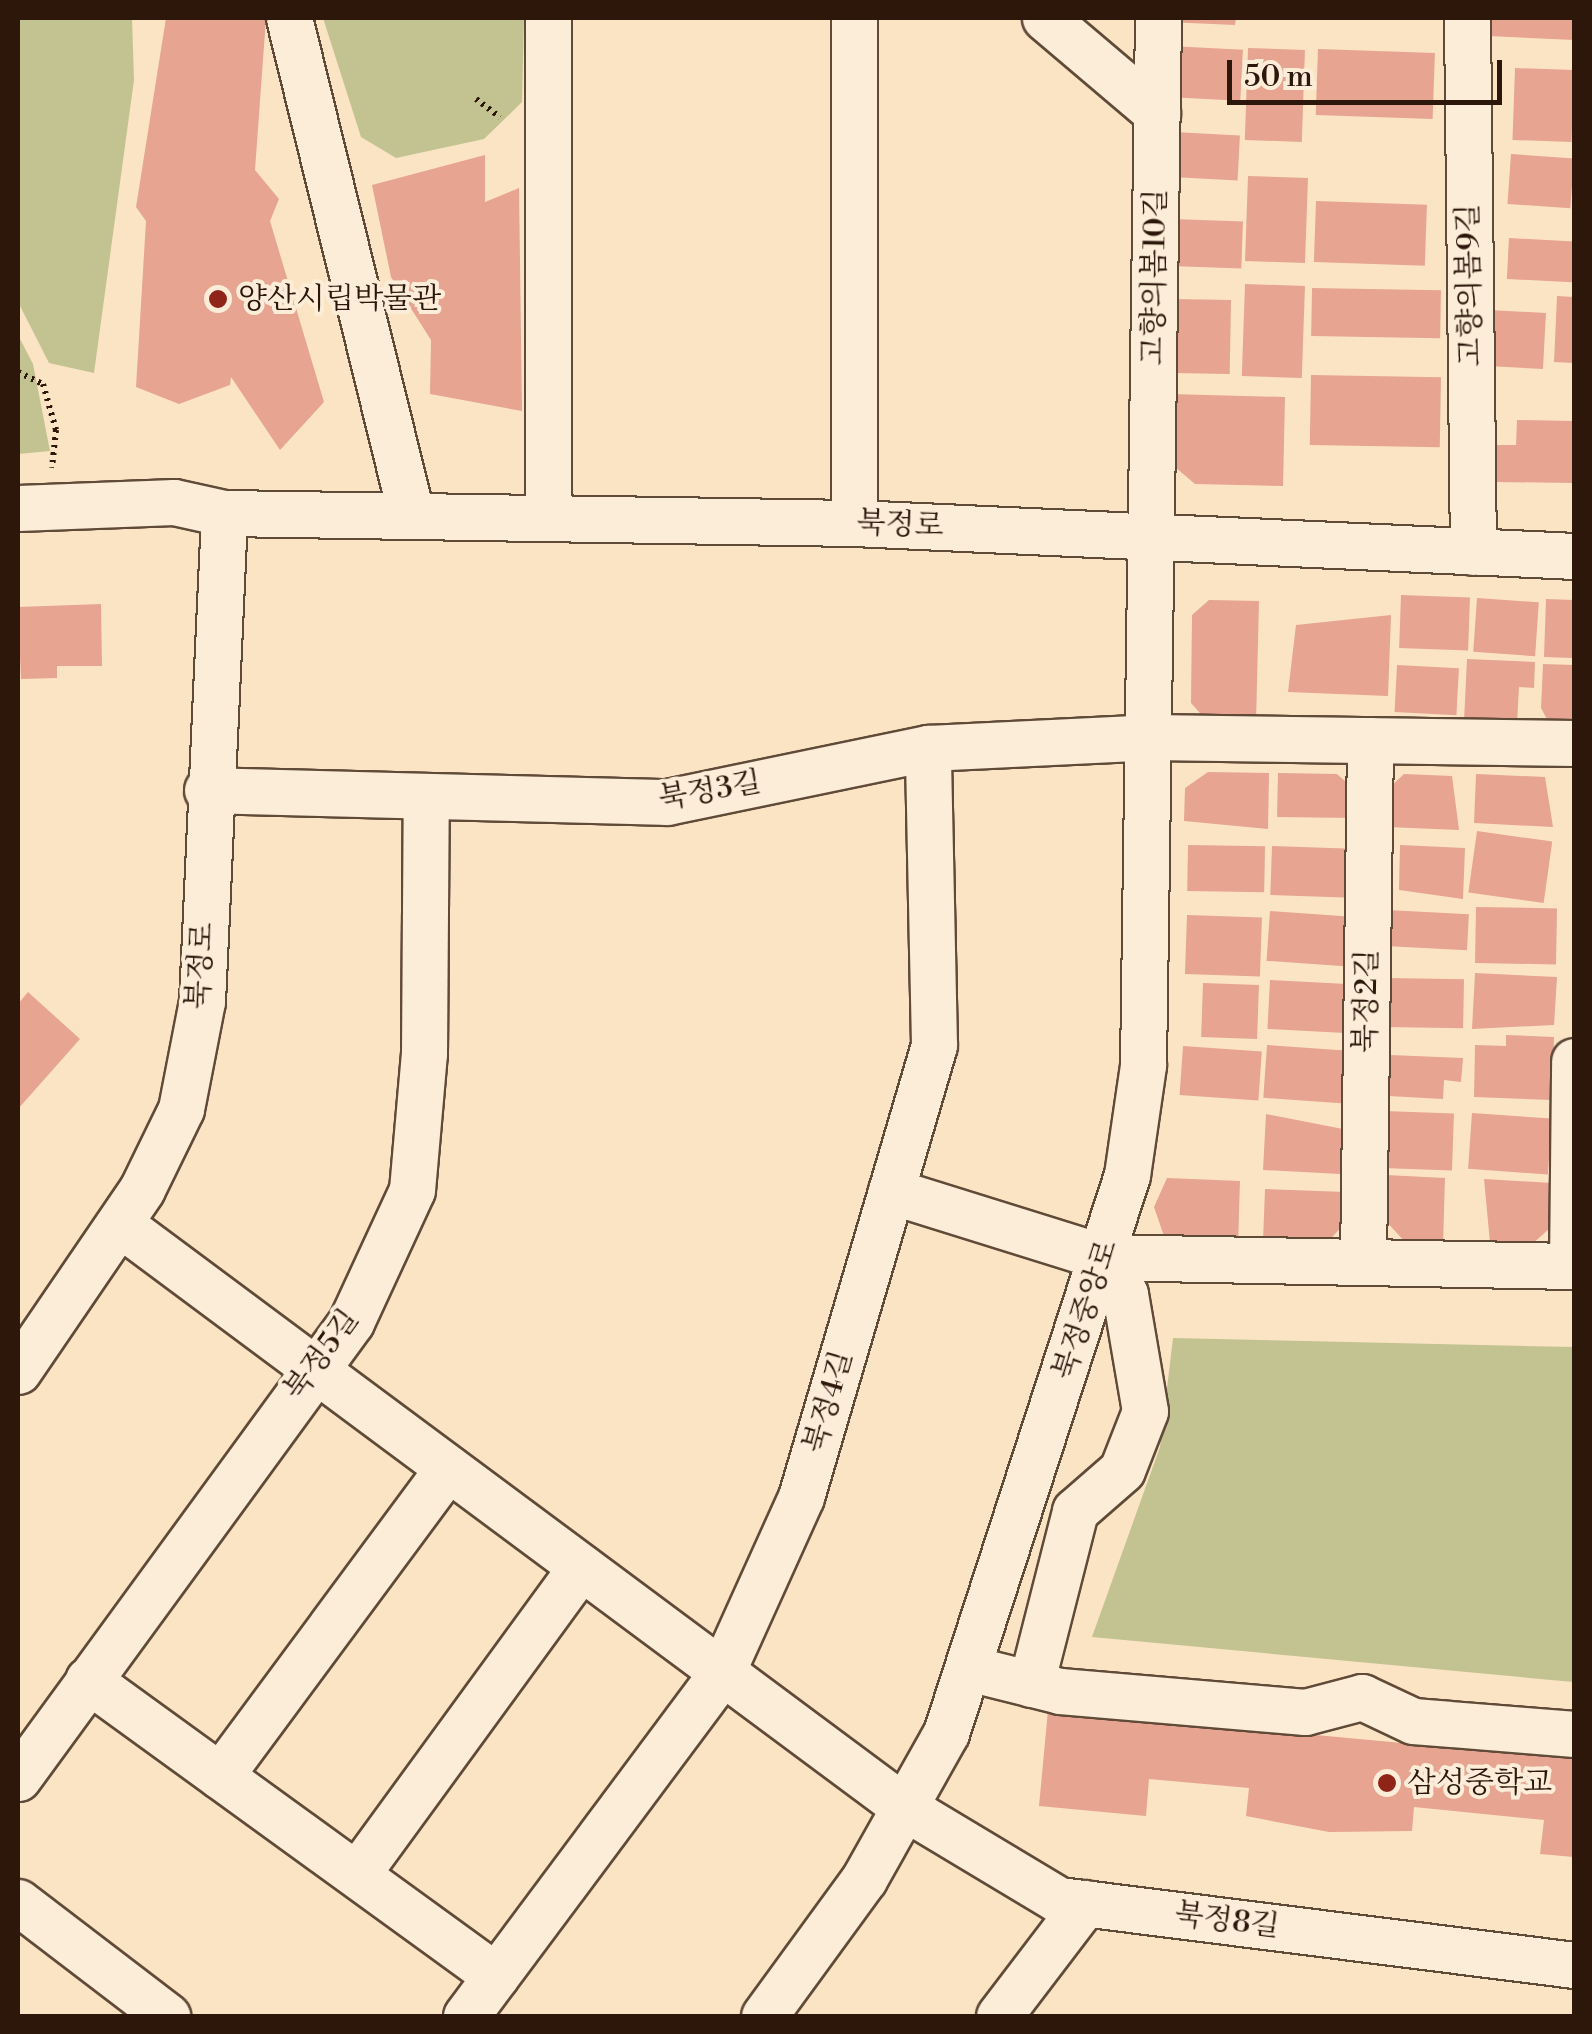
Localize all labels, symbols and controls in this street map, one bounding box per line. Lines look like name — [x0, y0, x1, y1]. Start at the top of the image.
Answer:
scale bar — [1232, 40, 1507, 102]
text: 50 m — [1244, 58, 1313, 96]
street label: 고향의봄10길 — [1135, 188, 1175, 366]
street label: 고향의봄9길 — [1451, 203, 1489, 367]
place label: 양산시립박물관 — [238, 281, 441, 317]
marker: 양산시립박물관 — [207, 288, 229, 310]
street label: 북정로 — [856, 505, 944, 545]
street label: 북정3길 — [656, 764, 764, 818]
street label: 북정로 — [181, 922, 221, 1010]
street label: 북정2길 — [1348, 949, 1386, 1053]
street label: 북정중앙로 — [1046, 1236, 1126, 1384]
street label: 북정5길 — [277, 1303, 367, 1407]
street label: 북정4길 — [797, 1347, 861, 1457]
place label: 삼성중학교 — [1407, 1765, 1552, 1801]
marker: 삼성중학교 — [1376, 1772, 1398, 1794]
street label: 북정8길 — [1173, 1897, 1281, 1945]

